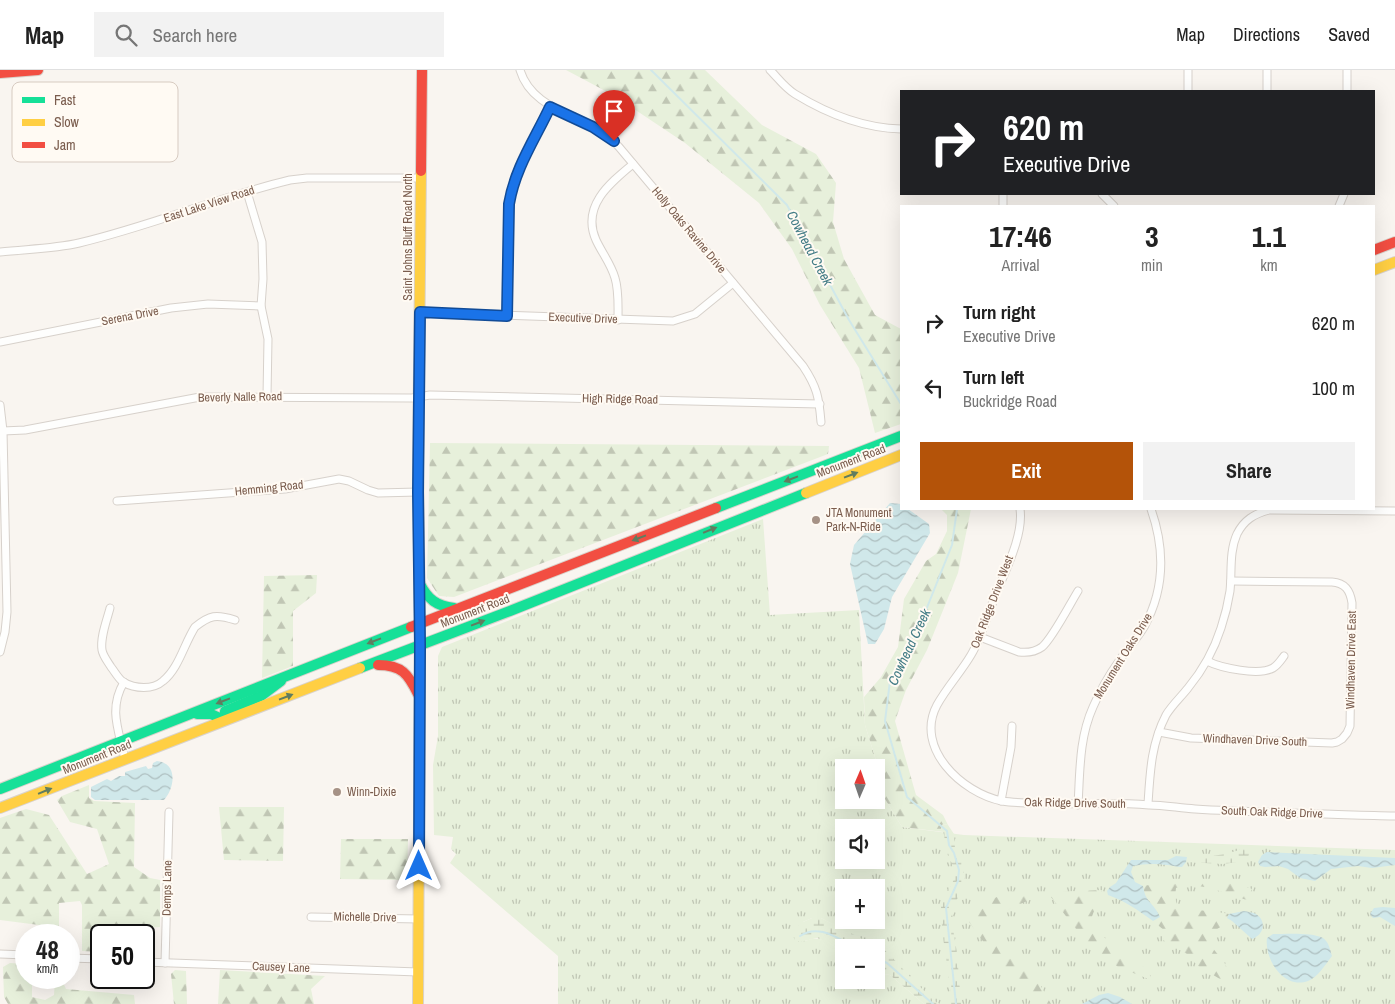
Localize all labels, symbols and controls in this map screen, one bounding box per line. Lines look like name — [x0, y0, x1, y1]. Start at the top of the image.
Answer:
search box — [94, 12, 444, 57]
text: Map — [25, 19, 64, 51]
icon: search — [112, 21, 140, 49]
text: Search here — [152, 22, 237, 48]
text: Map — [1176, 22, 1205, 47]
text: Directions — [1233, 22, 1300, 47]
text: Saved — [1328, 22, 1370, 47]
legend — [12, 82, 178, 162]
pin — [593, 90, 635, 141]
text: Fast — [54, 91, 76, 109]
icon: arrive — [600, 97, 628, 125]
text: 620 m — [1003, 104, 1084, 151]
icon: right — [920, 110, 985, 175]
text: Slow — [54, 113, 80, 131]
text: Jam — [54, 136, 76, 154]
text: Executive Drive — [1003, 149, 1130, 179]
street label: Saint Johns Bluff Road North — [400, 173, 416, 301]
street label: East Lake View Road — [162, 182, 256, 226]
street label: Holly Oaks Ravine Drive — [648, 184, 730, 276]
water label: Cowhead Creek — [783, 207, 838, 290]
text: 17:46 — [989, 216, 1052, 256]
text: 3 — [1145, 216, 1159, 256]
text: 1.1 — [1252, 216, 1286, 256]
text: Arrival — [1002, 254, 1039, 276]
text: min — [1141, 254, 1163, 276]
text: km — [1260, 254, 1278, 276]
text: Turn right — [963, 299, 1035, 325]
street label: Serena Drive — [100, 303, 160, 329]
street label: Executive Drive — [548, 309, 618, 327]
icon: right — [920, 309, 948, 337]
text: 620 m — [1312, 310, 1355, 336]
text: Executive Drive — [963, 325, 1056, 347]
text: Turn left — [963, 364, 1024, 390]
icon: left — [920, 374, 948, 402]
text: 100 m — [1312, 375, 1355, 401]
street label: Beverly Nalle Road — [198, 388, 282, 406]
street label: High Ridge Road — [582, 390, 658, 408]
text: Buckridge Road — [963, 390, 1057, 412]
street label: Monument Road — [814, 440, 888, 482]
button: Exit — [920, 442, 1133, 500]
button: Share — [1143, 442, 1355, 500]
one-way arrow — [844, 471, 859, 479]
street label: Hemming Road — [234, 476, 304, 500]
one-way arrow — [783, 476, 798, 483]
place label: JTA Monument Park-N-Ride — [826, 505, 892, 535]
marker: JTA Monument Park-N-Ride — [810, 514, 822, 526]
one-way arrow — [703, 526, 717, 534]
one-way arrow — [631, 534, 646, 542]
street label: Oak Ridge Drive West — [967, 553, 1017, 651]
street label: Monument Road — [438, 590, 512, 632]
water label: Cowhead Creek — [883, 605, 935, 688]
street label: Monument Oaks Drive — [1090, 610, 1156, 702]
street label: Windhaven Drive East — [1342, 610, 1360, 709]
one-way arrow — [471, 619, 486, 627]
one-way arrow — [366, 637, 381, 645]
one-way arrow — [279, 693, 294, 701]
one-way arrow — [215, 697, 230, 705]
street label: Windhaven Drive South — [1203, 730, 1307, 750]
street label: Monument Road — [60, 736, 134, 778]
north arrow — [835, 759, 885, 809]
map controls — [835, 759, 885, 989]
place label: Winn-Dixie — [347, 784, 396, 800]
one-way arrow — [38, 786, 52, 794]
marker: Winn-Dixie — [331, 786, 343, 798]
street label: Oak Ridge Drive South — [1024, 794, 1126, 812]
street label: South Oak Ridge Drive — [1221, 802, 1323, 822]
button: sound — [835, 819, 885, 869]
position arrow — [392, 839, 444, 891]
street label: Demps Lane — [159, 860, 175, 916]
button: + — [835, 879, 885, 929]
street label: Michelle Drive — [333, 908, 397, 926]
speed limit sign: 50 — [90, 924, 155, 989]
text: 48 — [36, 933, 59, 967]
button: − — [835, 939, 885, 989]
street label: Causey Lane — [252, 958, 310, 976]
text: km/h — [37, 961, 58, 977]

